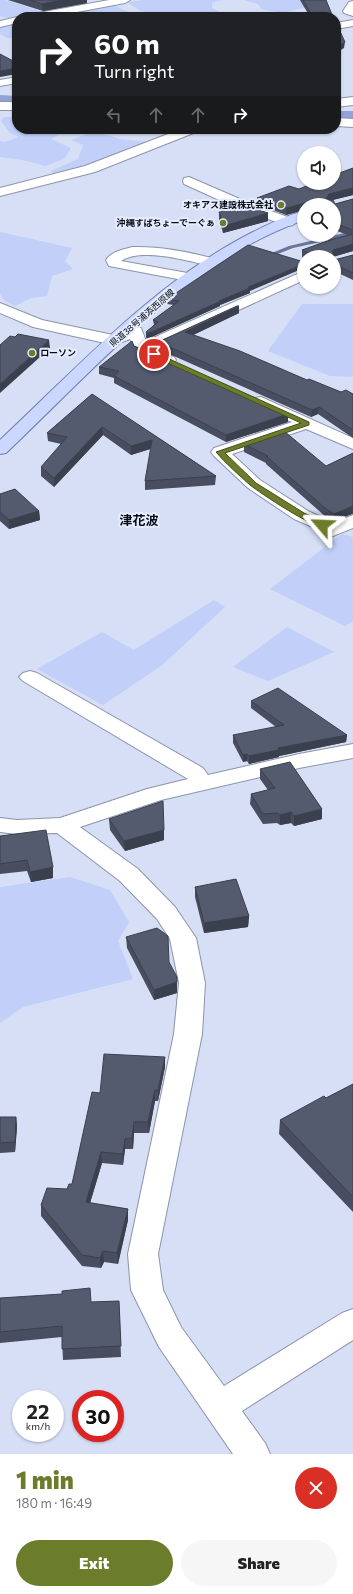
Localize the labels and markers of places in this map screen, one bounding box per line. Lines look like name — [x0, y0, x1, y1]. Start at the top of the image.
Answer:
place label: オキアス建設株式会社 — [183, 199, 273, 210]
marker: オキアス建設株式会社 — [276, 200, 286, 210]
place label: 沖縄すばちょーでーぐぁ — [117, 217, 215, 228]
marker: 沖縄すばちょーでーぐぁ — [218, 218, 228, 228]
pin — [137, 337, 171, 371]
place label: ローソン — [40, 347, 76, 358]
marker: ローソン — [27, 348, 37, 358]

